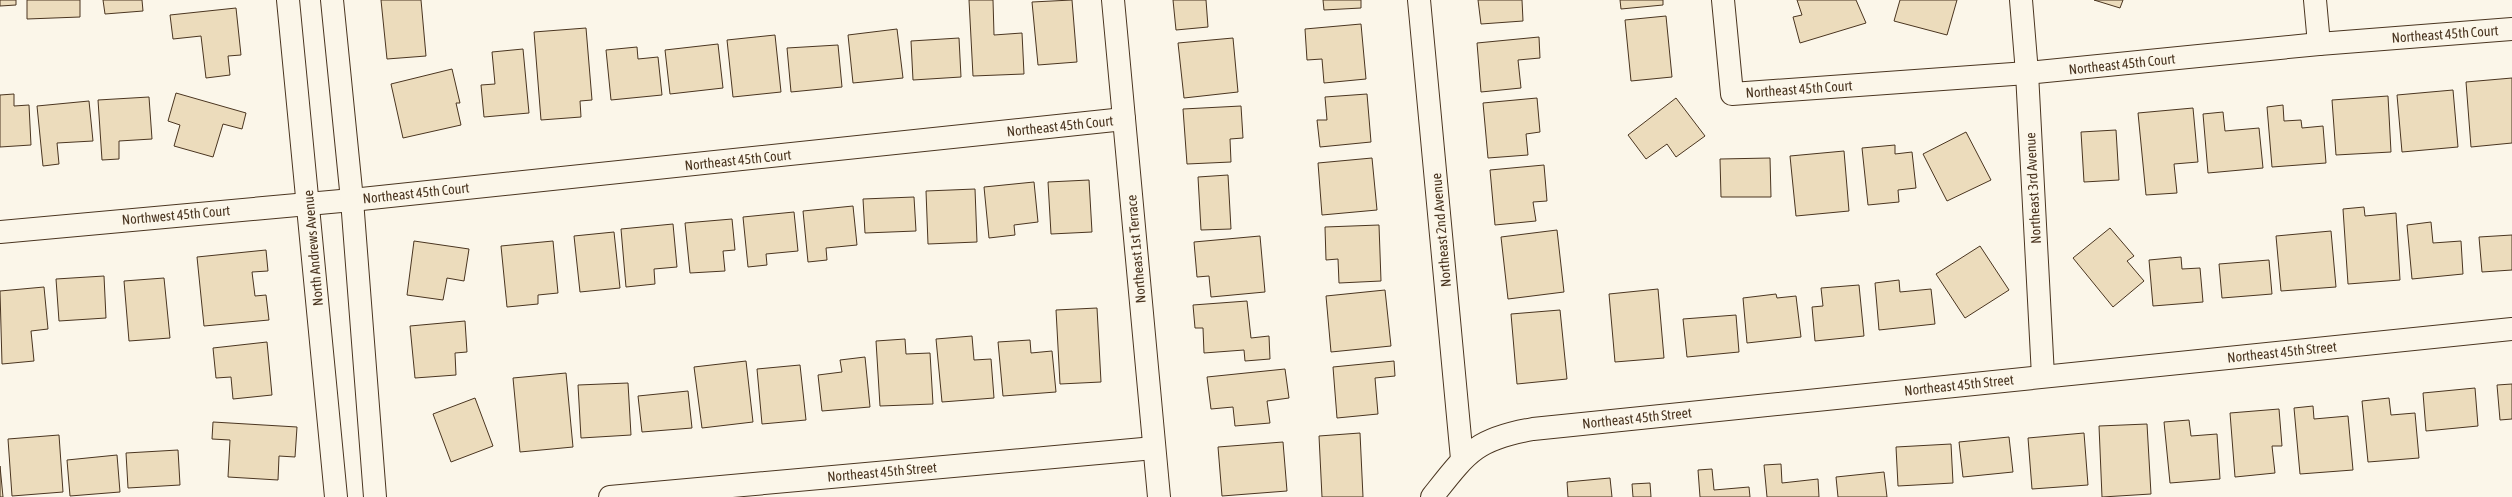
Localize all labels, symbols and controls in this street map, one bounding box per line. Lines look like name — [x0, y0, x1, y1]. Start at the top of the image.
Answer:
street label: Northeast 45th Court — [2391, 22, 2499, 46]
street label: Northeast 45th Court — [2068, 50, 2176, 78]
street label: Northeast 45th Court — [1745, 77, 1853, 101]
street label: Northeast 45th Court — [1006, 112, 1114, 140]
street label: Northeast 3rd Avenue — [2022, 132, 2044, 244]
street label: Northeast 45th Court — [684, 146, 792, 174]
street label: Northeast 2nd Avenue — [1428, 172, 1454, 288]
street label: Northeast 45th Court — [362, 179, 470, 207]
street label: North Andrews Avenue — [300, 189, 326, 307]
street label: Northeast 1st Terrace — [1123, 194, 1149, 304]
street label: Northwest 45th Court — [121, 202, 231, 228]
street label: Northeast 45th Street — [2226, 338, 2338, 366]
street label: Northeast 45th Street — [1903, 371, 2015, 399]
street label: Northeast 45th Street — [1581, 404, 1693, 432]
street label: Northeast 45th Street — [826, 459, 938, 485]

